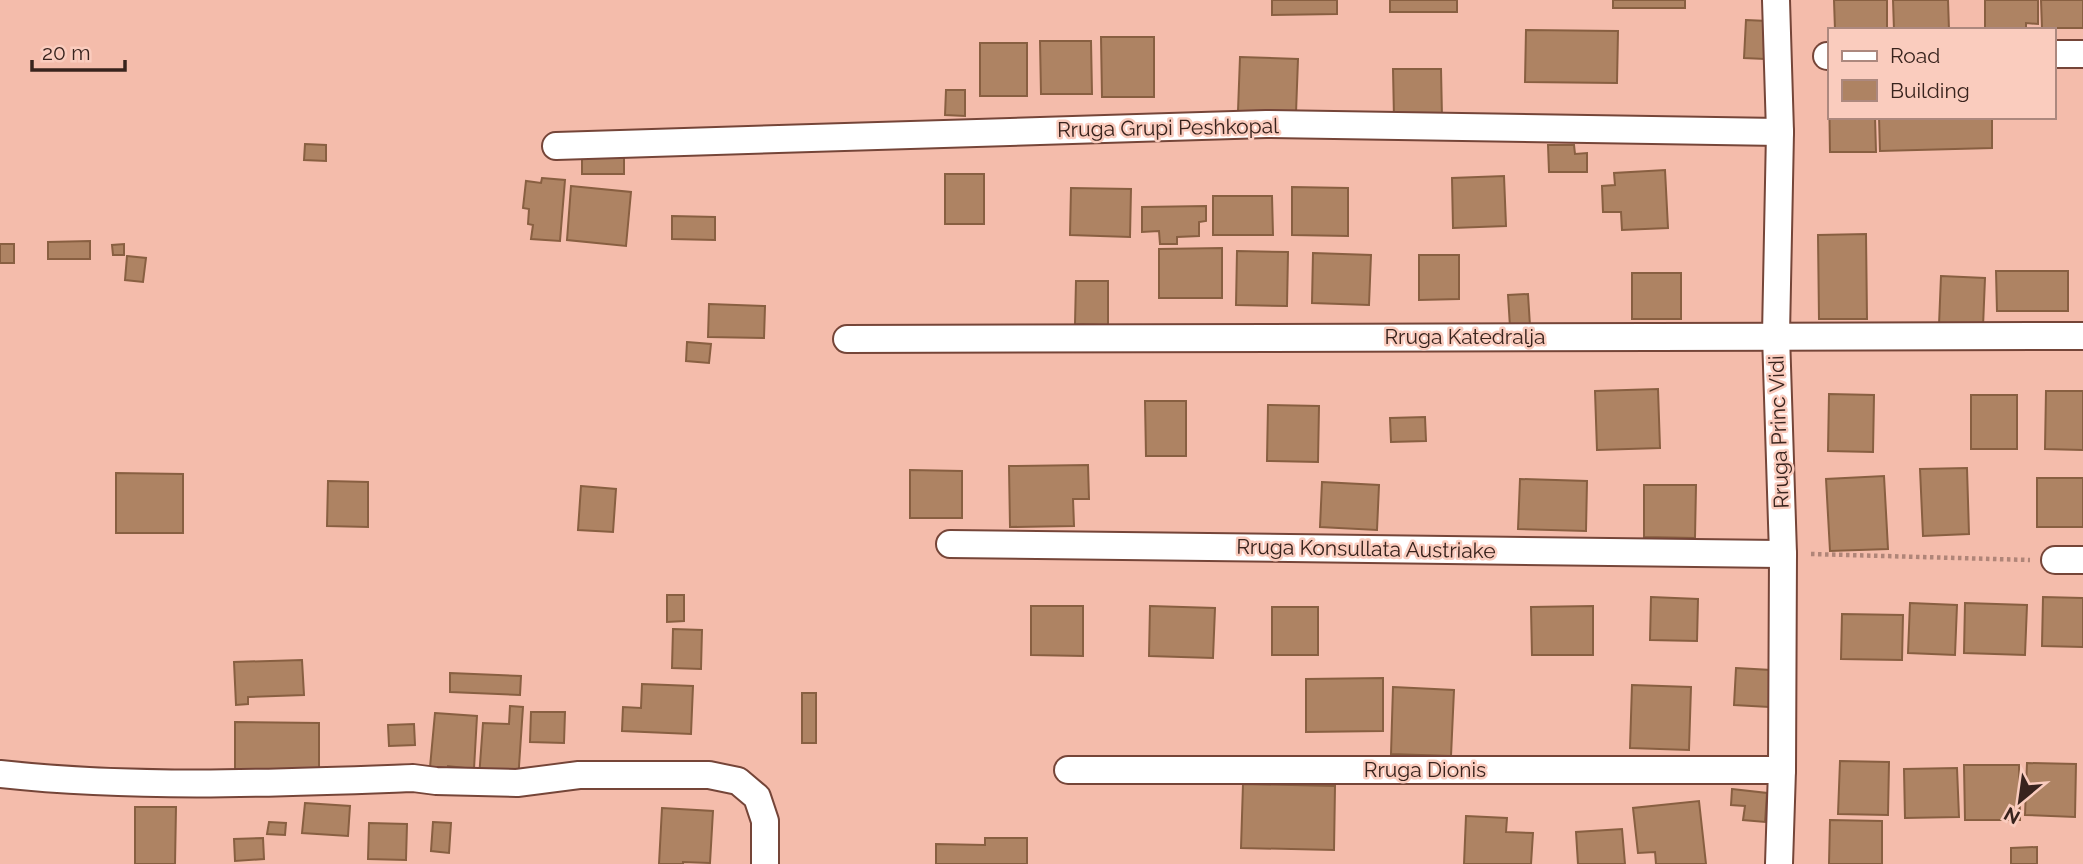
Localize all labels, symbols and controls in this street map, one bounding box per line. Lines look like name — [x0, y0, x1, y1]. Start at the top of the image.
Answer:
scale bar — [32, 28, 124, 72]
legend — [1828, 28, 2055, 119]
text: 20 m — [42, 40, 90, 65]
text: Road — [1890, 43, 1940, 68]
text: Building — [1890, 78, 1970, 103]
street label: Rruga Grupi Peshkopal — [1057, 113, 1279, 142]
street label: Rruga Katedralja — [1385, 324, 1546, 349]
street label: Rruga Princ Vidi — [1763, 355, 1794, 509]
street label: Rruga Konsullata Austriake — [1236, 534, 1496, 563]
street label: Rruga Dionis — [1364, 757, 1486, 782]
north arrow — [1985, 766, 2055, 836]
text: N — [2000, 803, 2023, 829]

